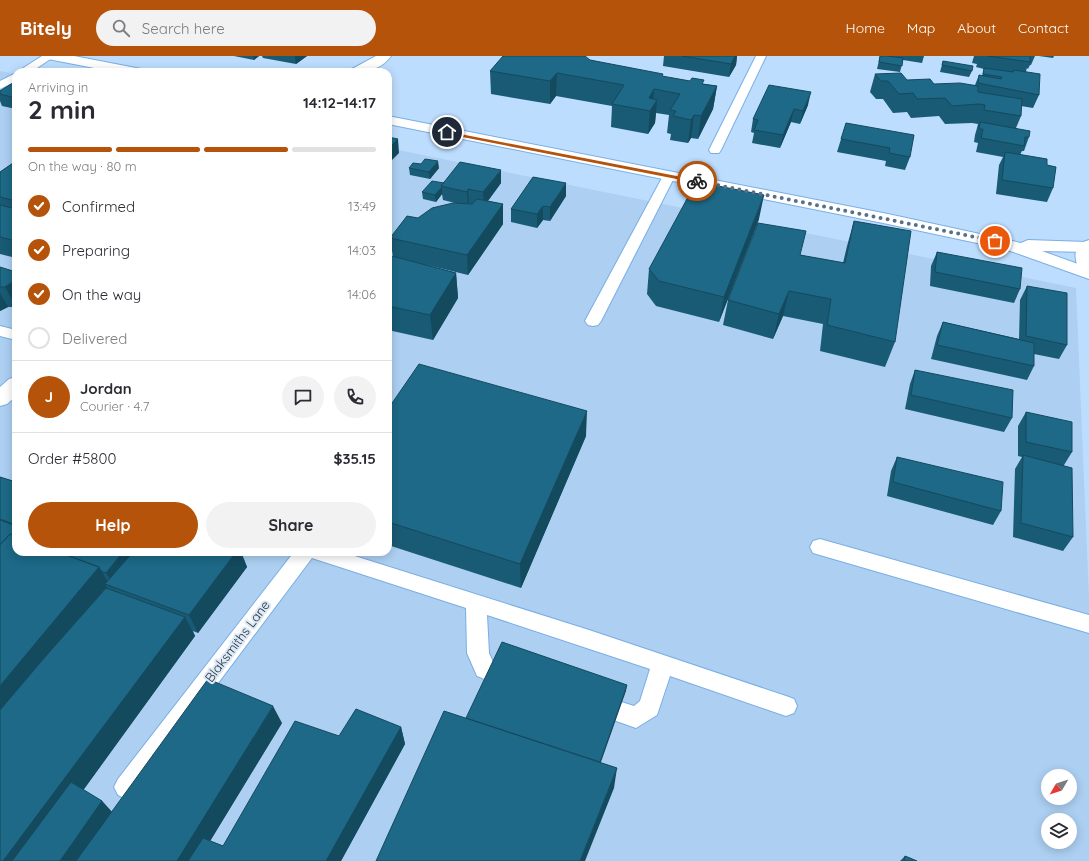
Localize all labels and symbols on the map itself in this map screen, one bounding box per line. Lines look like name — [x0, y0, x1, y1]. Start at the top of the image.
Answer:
pin — [430, 115, 464, 149]
courier — [677, 161, 717, 201]
pin — [978, 224, 1012, 258]
street label: Blaksmiths Lane — [201, 597, 273, 685]
north arrow — [1041, 769, 1077, 805]

